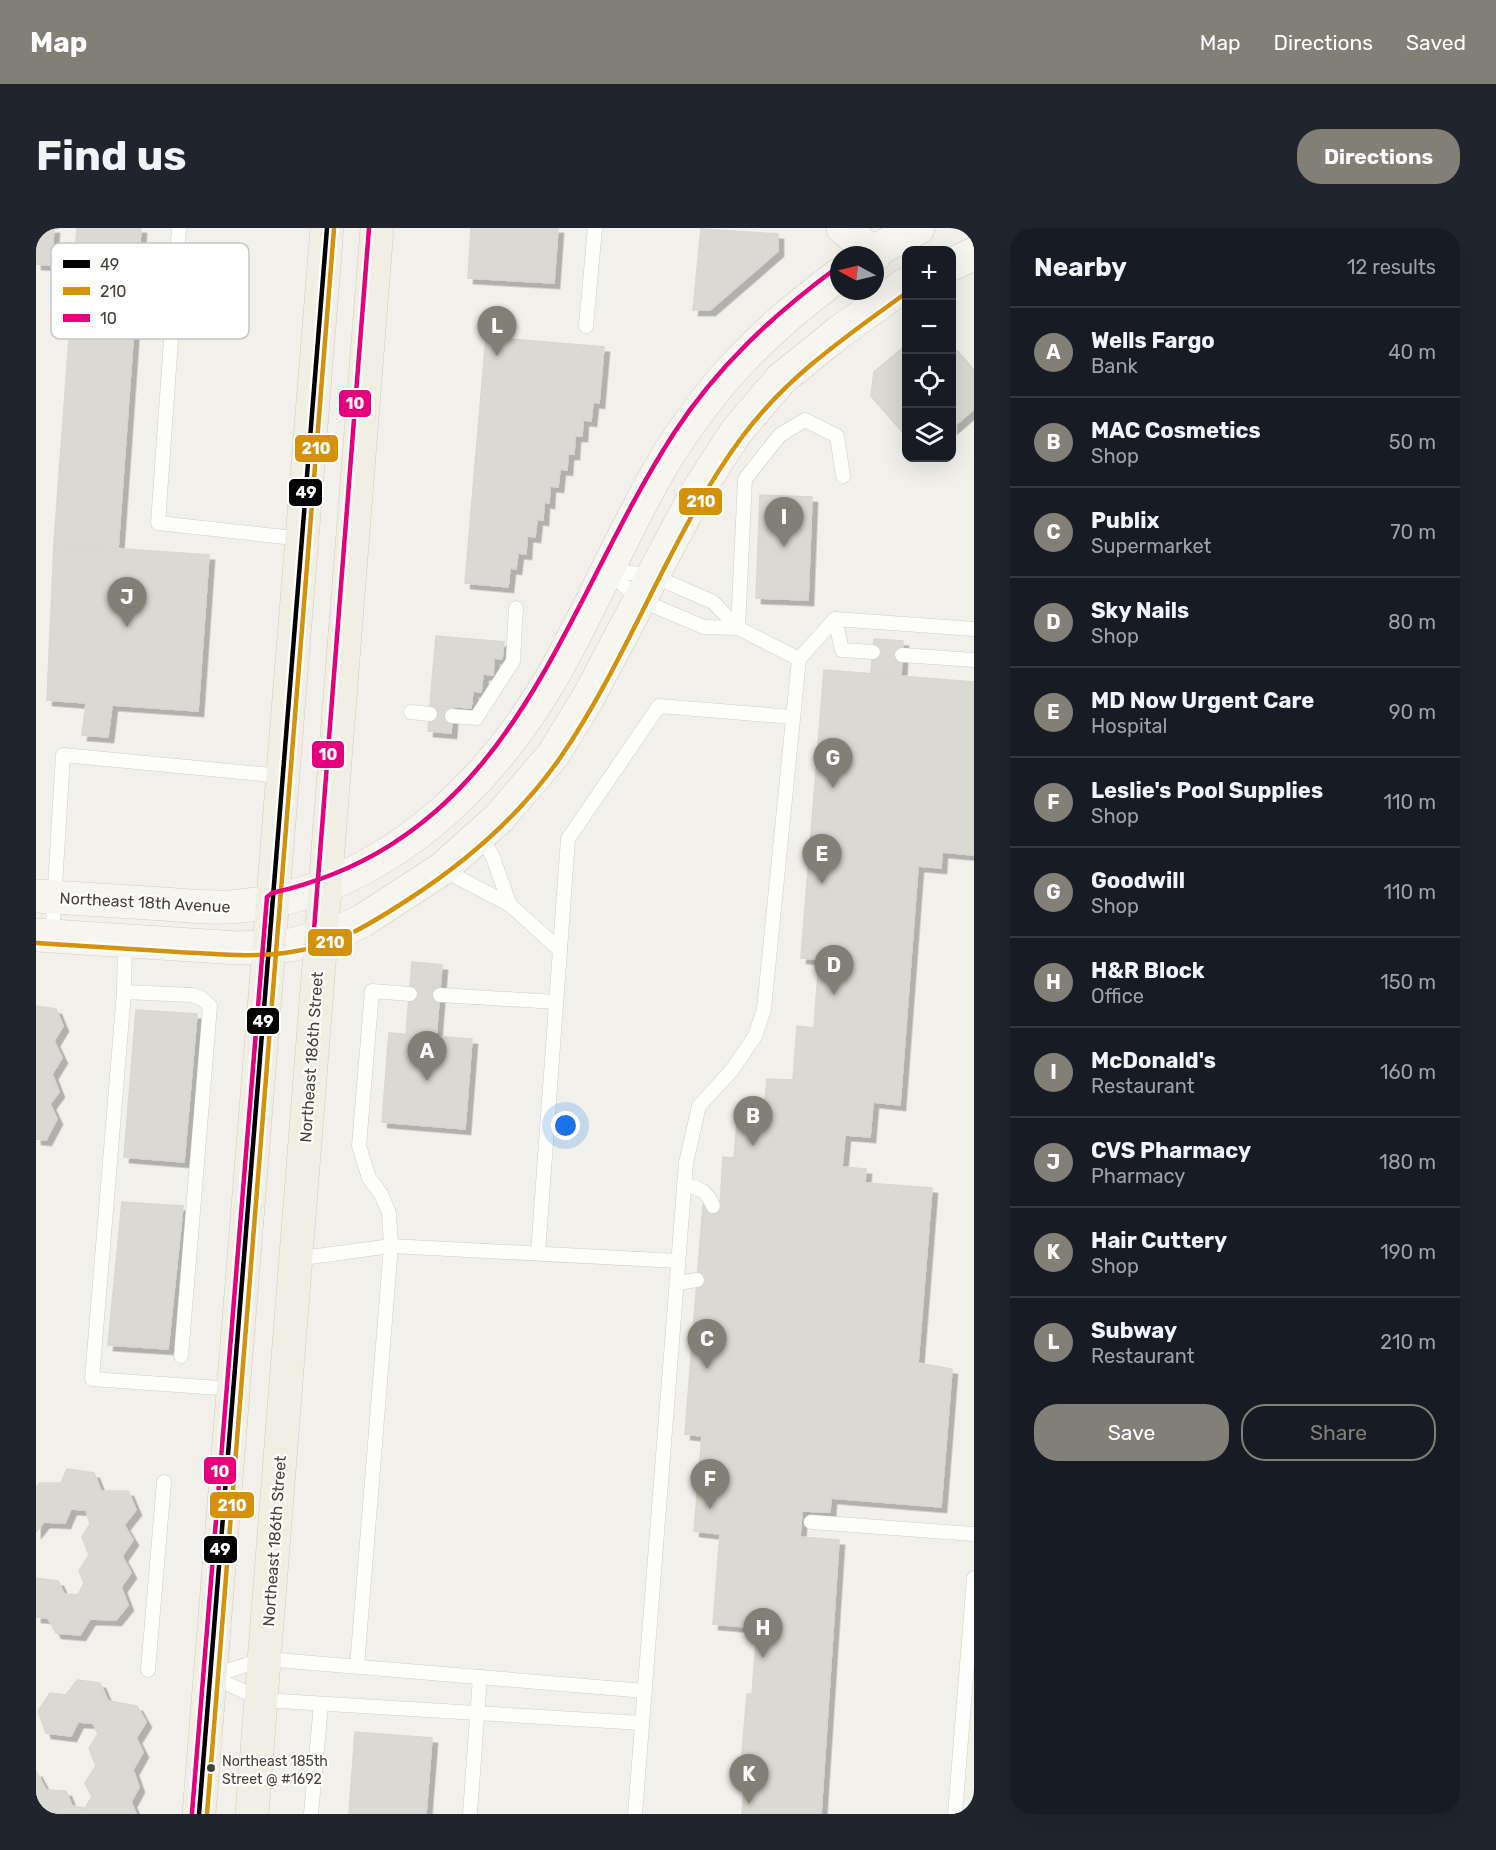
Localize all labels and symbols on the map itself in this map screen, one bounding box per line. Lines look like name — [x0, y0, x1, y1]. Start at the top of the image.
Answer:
legend — [51, 243, 249, 339]
north arrow — [830, 246, 884, 300]
text: 49 — [100, 255, 119, 274]
text: 210 — [100, 282, 126, 301]
pin: L — [478, 306, 516, 356]
text: 10 — [100, 309, 117, 328]
line badge: 10 — [338, 389, 372, 418]
text: 10 — [346, 394, 365, 413]
line badge: 210 — [294, 434, 339, 463]
text: 210 — [301, 439, 331, 458]
line badge: 49 — [288, 478, 323, 507]
text: 49 — [295, 483, 317, 502]
line badge: 210 — [678, 487, 723, 516]
text: 210 — [686, 492, 716, 511]
pin: I — [764, 498, 804, 547]
pin: J — [108, 578, 146, 627]
pin: G — [814, 738, 852, 788]
line badge: 10 — [311, 740, 345, 769]
text: 10 — [319, 745, 338, 764]
pin: E — [802, 834, 842, 884]
street label: Northeast 18th Avenue — [59, 889, 231, 916]
line badge: 210 — [307, 928, 353, 957]
text: 210 — [315, 933, 345, 952]
pin: D — [814, 946, 854, 995]
street label: Northeast 186th Street — [296, 971, 327, 1143]
line badge: 49 — [246, 1007, 280, 1035]
text: 49 — [252, 1012, 274, 1031]
pin: A — [408, 1032, 446, 1081]
pin: B — [734, 1096, 772, 1146]
your location — [551, 1111, 580, 1140]
pin: C — [688, 1320, 726, 1369]
street label: Northeast 186th Street — [259, 1455, 290, 1627]
line badge: 10 — [203, 1456, 237, 1485]
pin: F — [690, 1460, 730, 1509]
text: 10 — [211, 1462, 230, 1481]
line badge: 210 — [209, 1491, 255, 1519]
text: 210 — [217, 1496, 247, 1515]
line badge: 49 — [203, 1535, 238, 1564]
text: 49 — [209, 1540, 231, 1559]
pin: H — [744, 1608, 782, 1658]
place label: Northeast 185th Street @ #1692 — [222, 1753, 328, 1788]
pin: K — [730, 1754, 768, 1804]
marker: Northeast 185th Street @ #1692 — [205, 1762, 217, 1774]

